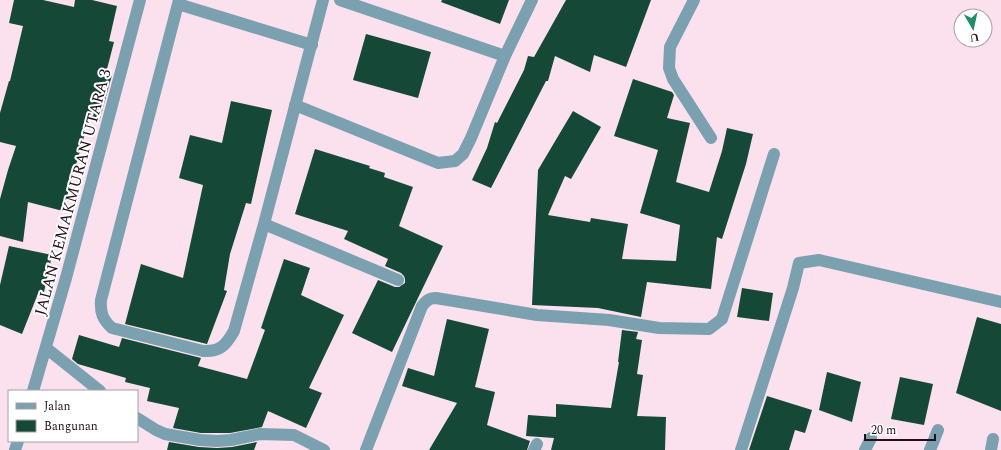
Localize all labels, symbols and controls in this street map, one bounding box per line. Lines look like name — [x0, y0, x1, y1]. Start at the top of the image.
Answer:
north arrow — [953, 8, 993, 48]
text: U — [969, 28, 980, 46]
street label: JALAN KEMAKMURAN UTARA 3 — [28, 66, 117, 318]
legend — [8, 390, 138, 442]
text: Jalan — [44, 397, 71, 416]
scale bar — [865, 416, 935, 442]
text: Bangunan — [44, 417, 98, 436]
text: 20 m — [871, 421, 896, 440]

